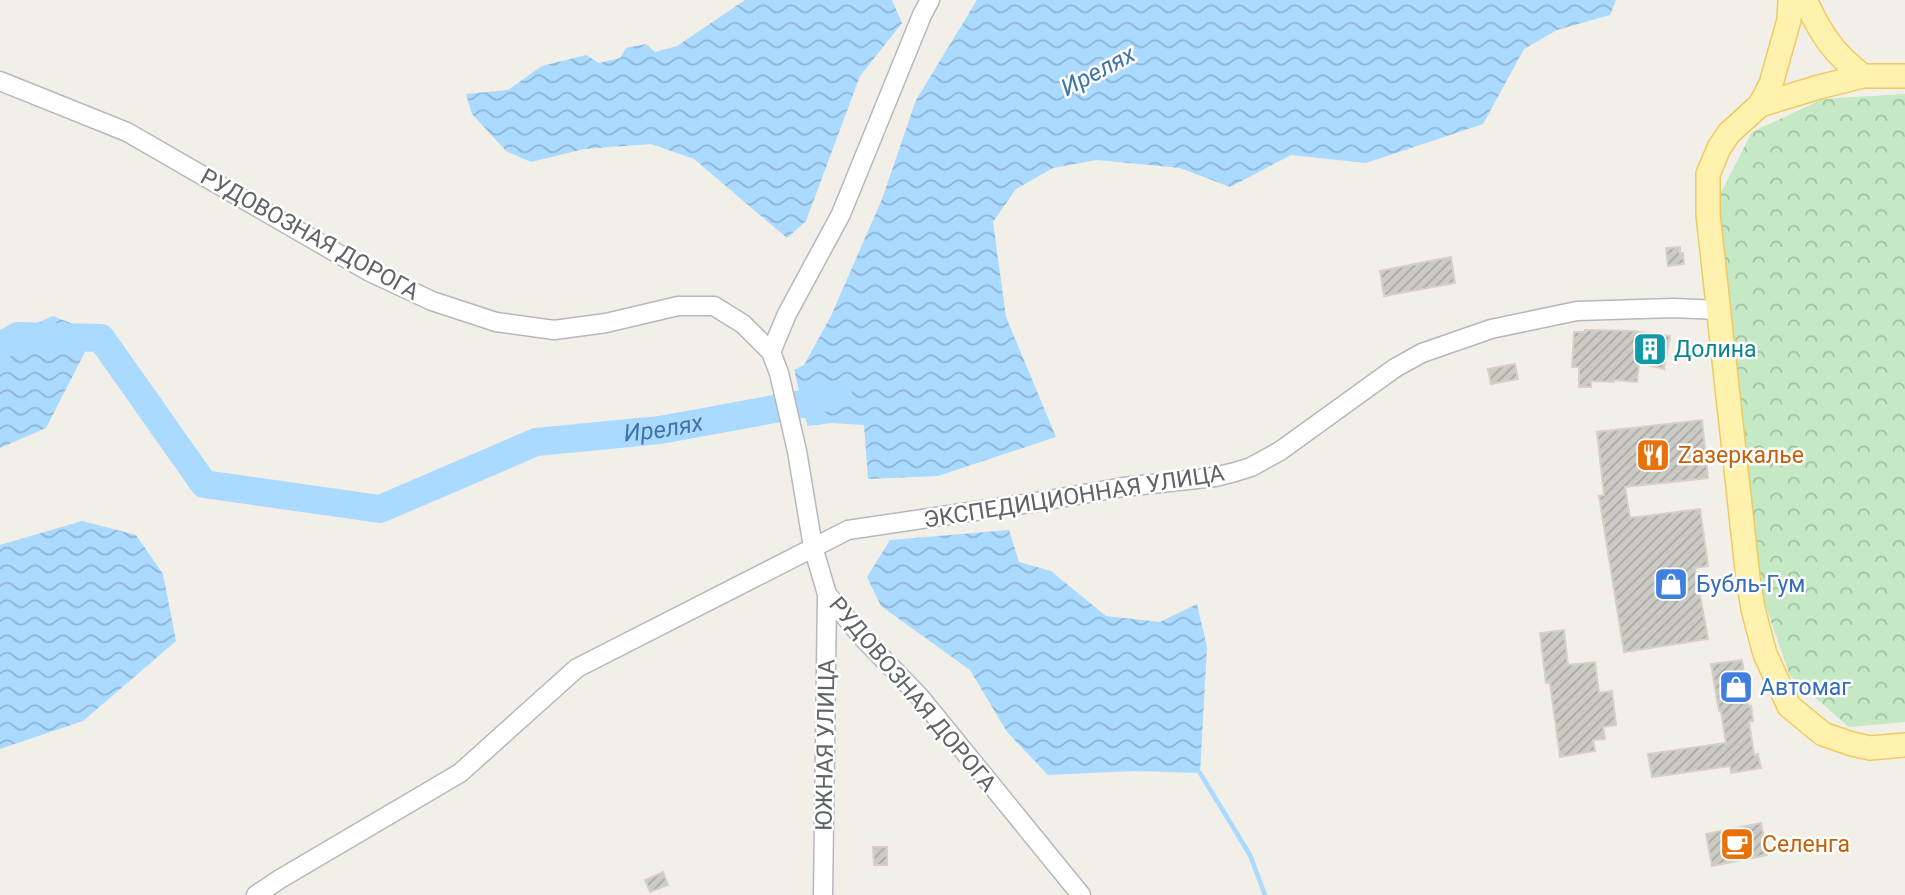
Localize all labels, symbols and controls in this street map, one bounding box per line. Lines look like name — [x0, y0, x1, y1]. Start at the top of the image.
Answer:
water label: Ирелях — [1056, 40, 1140, 102]
street label: РУДОВОЗНАЯ ДОРОГА — [196, 163, 424, 306]
building icon: Долина — [1631, 330, 1669, 368]
place label: Долина — [1674, 336, 1757, 363]
water label: Ирелях — [622, 408, 706, 447]
restaurant icon: Zазеркалье — [1634, 436, 1672, 474]
place label: Zазеркалье — [1678, 442, 1804, 469]
street label: ЭКСПЕДИЦИОННАЯ УЛИЦА — [922, 459, 1226, 534]
shop icon: Бубль-Гум — [1652, 565, 1690, 603]
place label: Бубль-Гум — [1696, 571, 1805, 598]
street label: РУДОВОЗНАЯ ДОРОГА — [823, 592, 1002, 797]
street label: ЮЖНАЯ УЛИЦА — [811, 659, 840, 831]
shop icon: Автомаг — [1717, 668, 1755, 706]
place label: Автомаг — [1760, 674, 1851, 701]
cafe icon: Селенга — [1718, 825, 1756, 863]
place label: Селенга — [1762, 831, 1850, 858]

